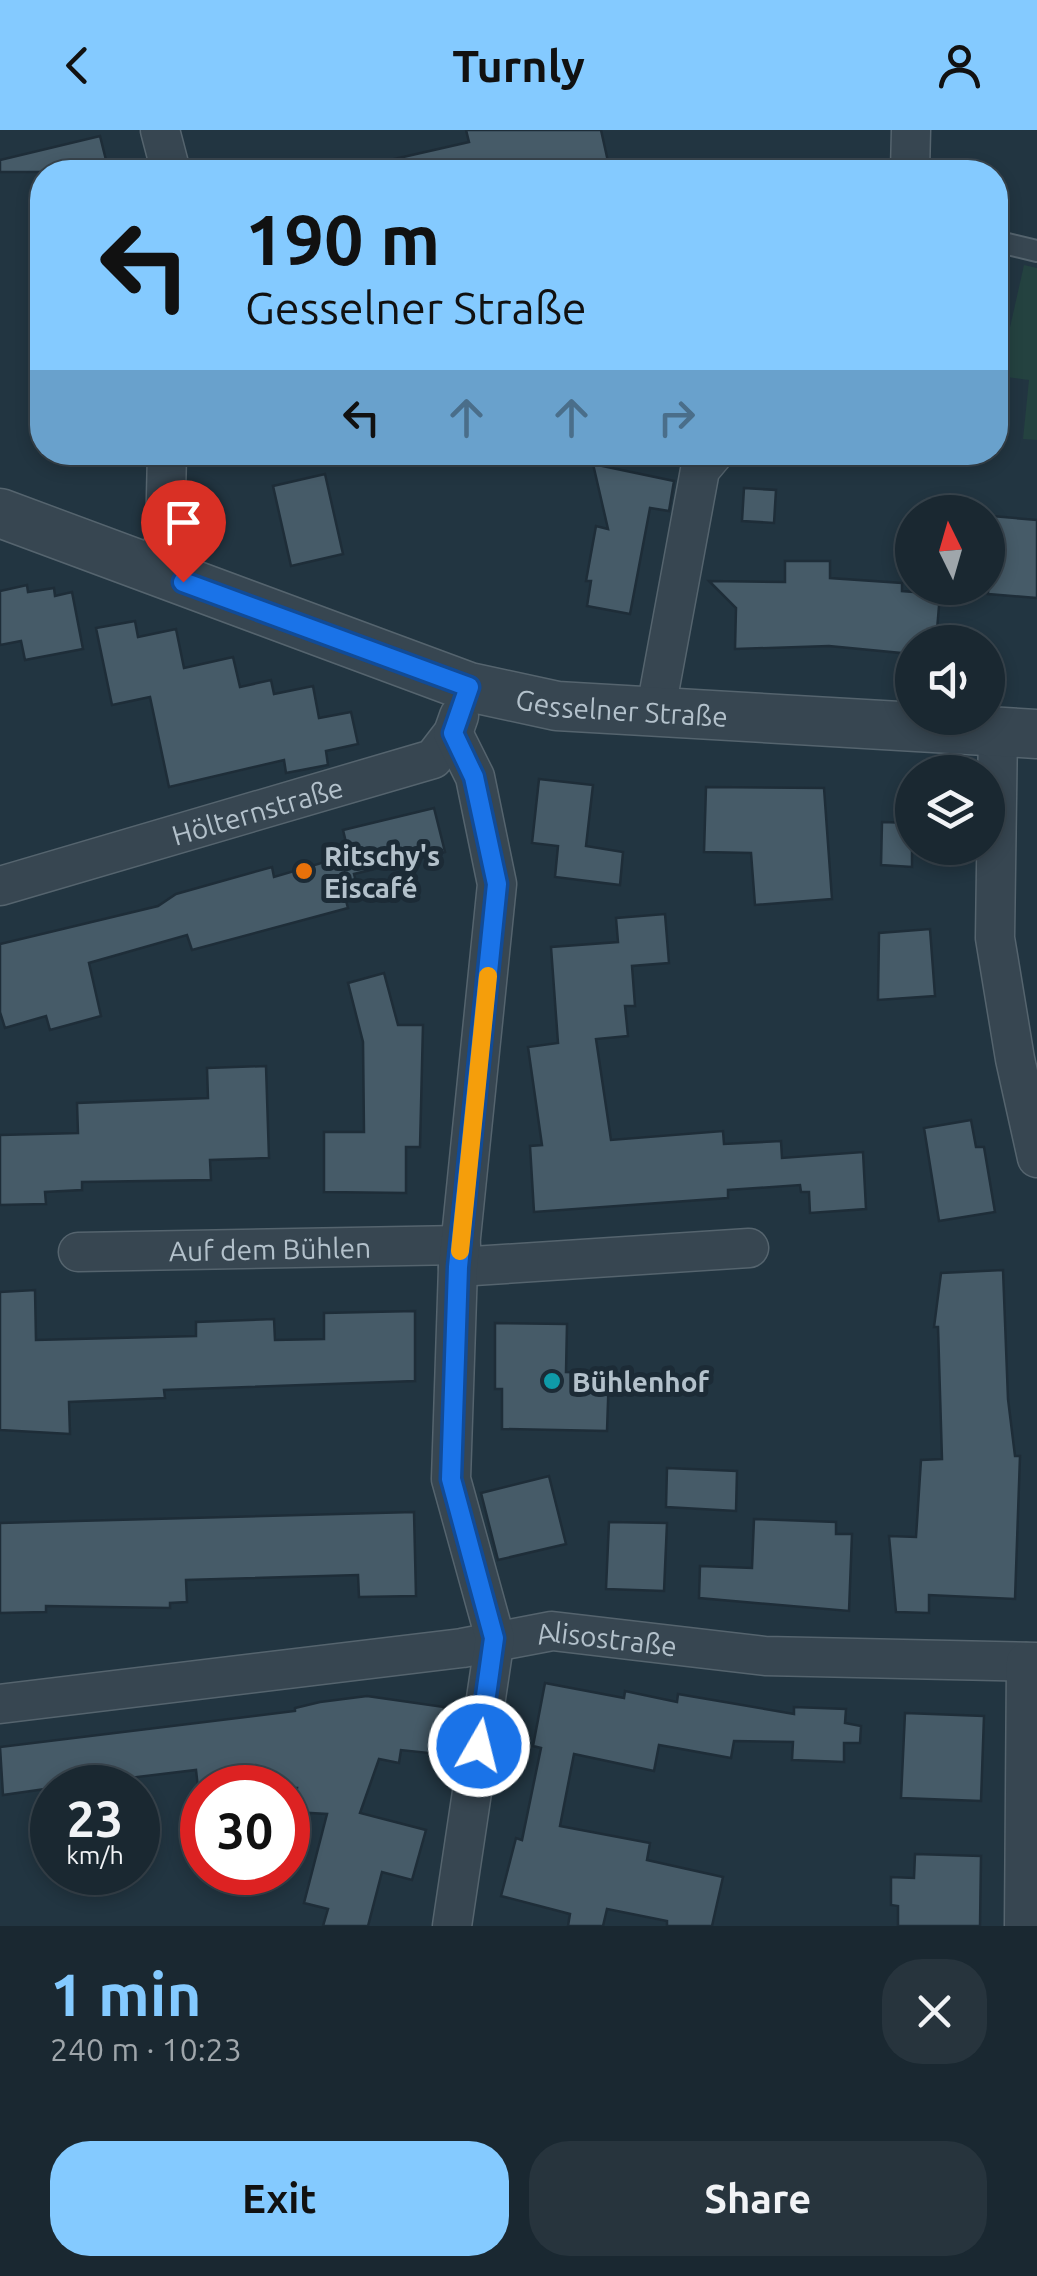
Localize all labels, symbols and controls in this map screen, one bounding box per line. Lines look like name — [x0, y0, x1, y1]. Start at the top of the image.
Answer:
icon: back — [50, 38, 105, 93]
icon: person — [932, 38, 987, 93]
text: Turnly — [452, 40, 585, 91]
icon: left — [80, 200, 210, 330]
text: 190 m — [245, 200, 440, 278]
text: Gesselner Straße — [245, 282, 587, 333]
icon: left — [334, 390, 389, 445]
icon: ahead — [439, 390, 494, 445]
icon: ahead — [544, 390, 599, 445]
icon: right — [649, 390, 704, 445]
pin — [141, 480, 226, 583]
icon: arrive — [156, 495, 211, 550]
north arrow — [895, 495, 1005, 605]
map controls — [895, 495, 1005, 865]
button: sound — [895, 625, 1005, 735]
street label: Gesselner Straße — [513, 682, 729, 731]
button: layers — [895, 755, 1005, 865]
street label: Hölternstraße — [168, 771, 346, 850]
place label: Ritschy's Eiscafé — [324, 840, 440, 903]
marker: Ritschy's Eiscafé — [293, 860, 315, 882]
street label: Auf dem Bühlen — [169, 1231, 371, 1266]
place label: Bühlenhof — [572, 1366, 710, 1397]
marker: Bühlenhof — [541, 1370, 563, 1392]
street label: Alisostraße — [534, 1615, 679, 1661]
position arrow — [427, 1694, 531, 1798]
speed limit sign: 30 — [180, 1765, 310, 1895]
text: 23 — [67, 1790, 123, 1846]
text: km/h — [66, 1841, 124, 1869]
button: close — [882, 1959, 987, 2064]
text: 1 min — [50, 1960, 202, 2027]
text: 240 m · 10:23 — [50, 2031, 242, 2067]
button: Exit — [50, 2141, 509, 2256]
button: Share — [529, 2141, 987, 2256]

